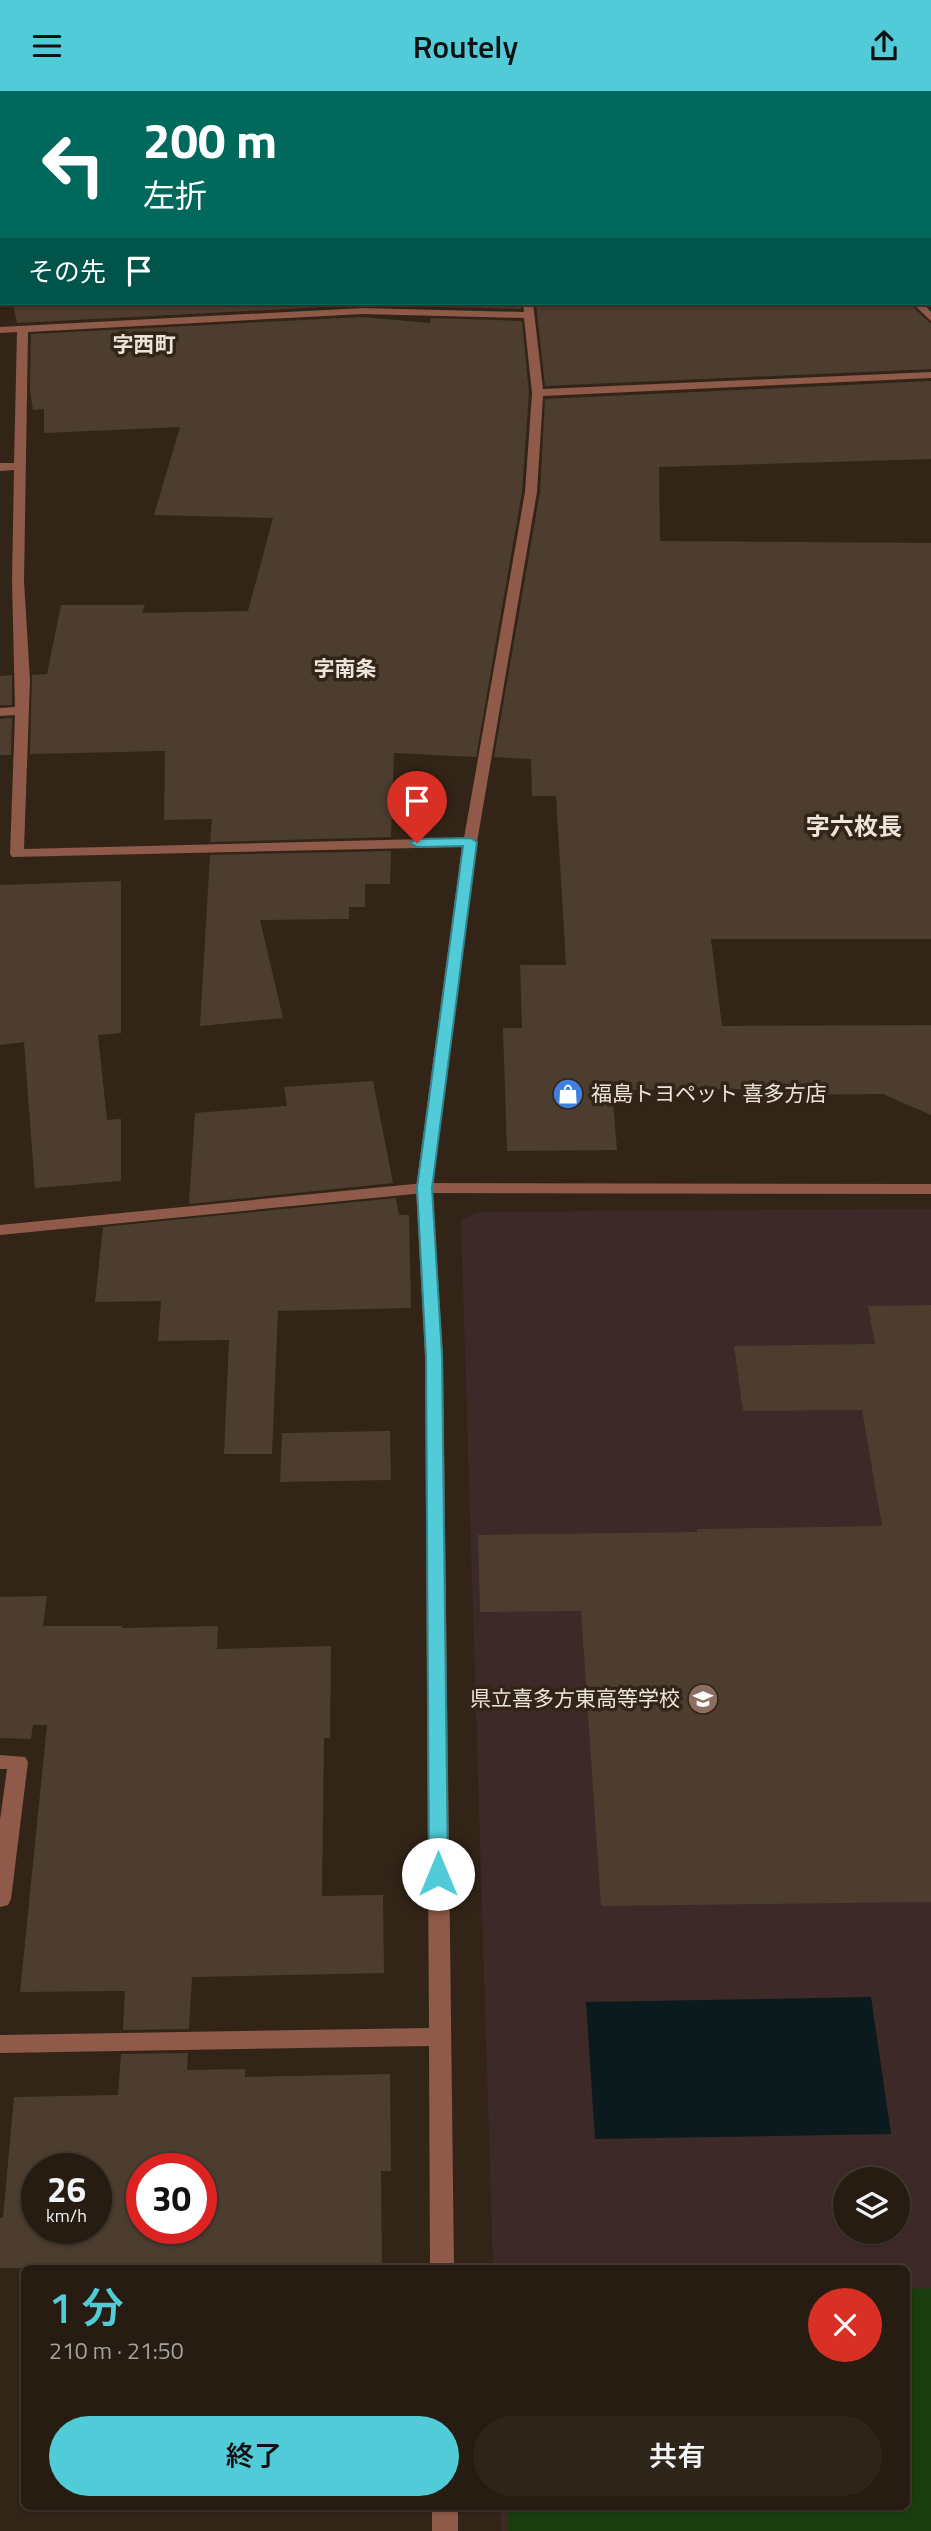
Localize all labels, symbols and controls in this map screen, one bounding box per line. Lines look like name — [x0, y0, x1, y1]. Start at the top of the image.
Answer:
text: Routely — [413, 22, 518, 70]
icon: menu — [28, 27, 66, 65]
icon: share — [865, 27, 903, 65]
text: 200 m — [143, 102, 277, 177]
icon: left — [28, 119, 119, 210]
text: 左折 — [143, 171, 207, 219]
text: その先 — [28, 252, 106, 291]
icon: arrive — [120, 252, 158, 290]
district label: 字西町 — [113, 328, 176, 360]
district label: 字南条 — [314, 652, 377, 684]
pin — [387, 771, 447, 843]
icon: arrive — [398, 782, 436, 820]
district label: 字六枚長 — [806, 808, 902, 844]
shop icon: 福島トヨペット 喜多方店 — [551, 1077, 585, 1111]
place label: 福島トヨペット 喜多方店 — [591, 1077, 827, 1109]
place label: 県立喜多方東高等学校 — [470, 1682, 680, 1714]
school or university icon: 県立喜多方東高等学校 — [686, 1682, 720, 1716]
position arrow — [401, 1837, 475, 1911]
speed limit sign: 30 — [126, 2153, 217, 2244]
text: 26 — [47, 2162, 86, 2216]
map controls — [833, 2167, 910, 2244]
button: layers — [833, 2167, 910, 2244]
text: km/h — [46, 2202, 87, 2229]
text: 1 分 — [49, 2275, 124, 2339]
button: close — [808, 2288, 882, 2362]
text: 210 m · 21:50 — [49, 2333, 184, 2368]
button: 終了 — [49, 2416, 459, 2496]
button: 共有 — [473, 2416, 882, 2496]

